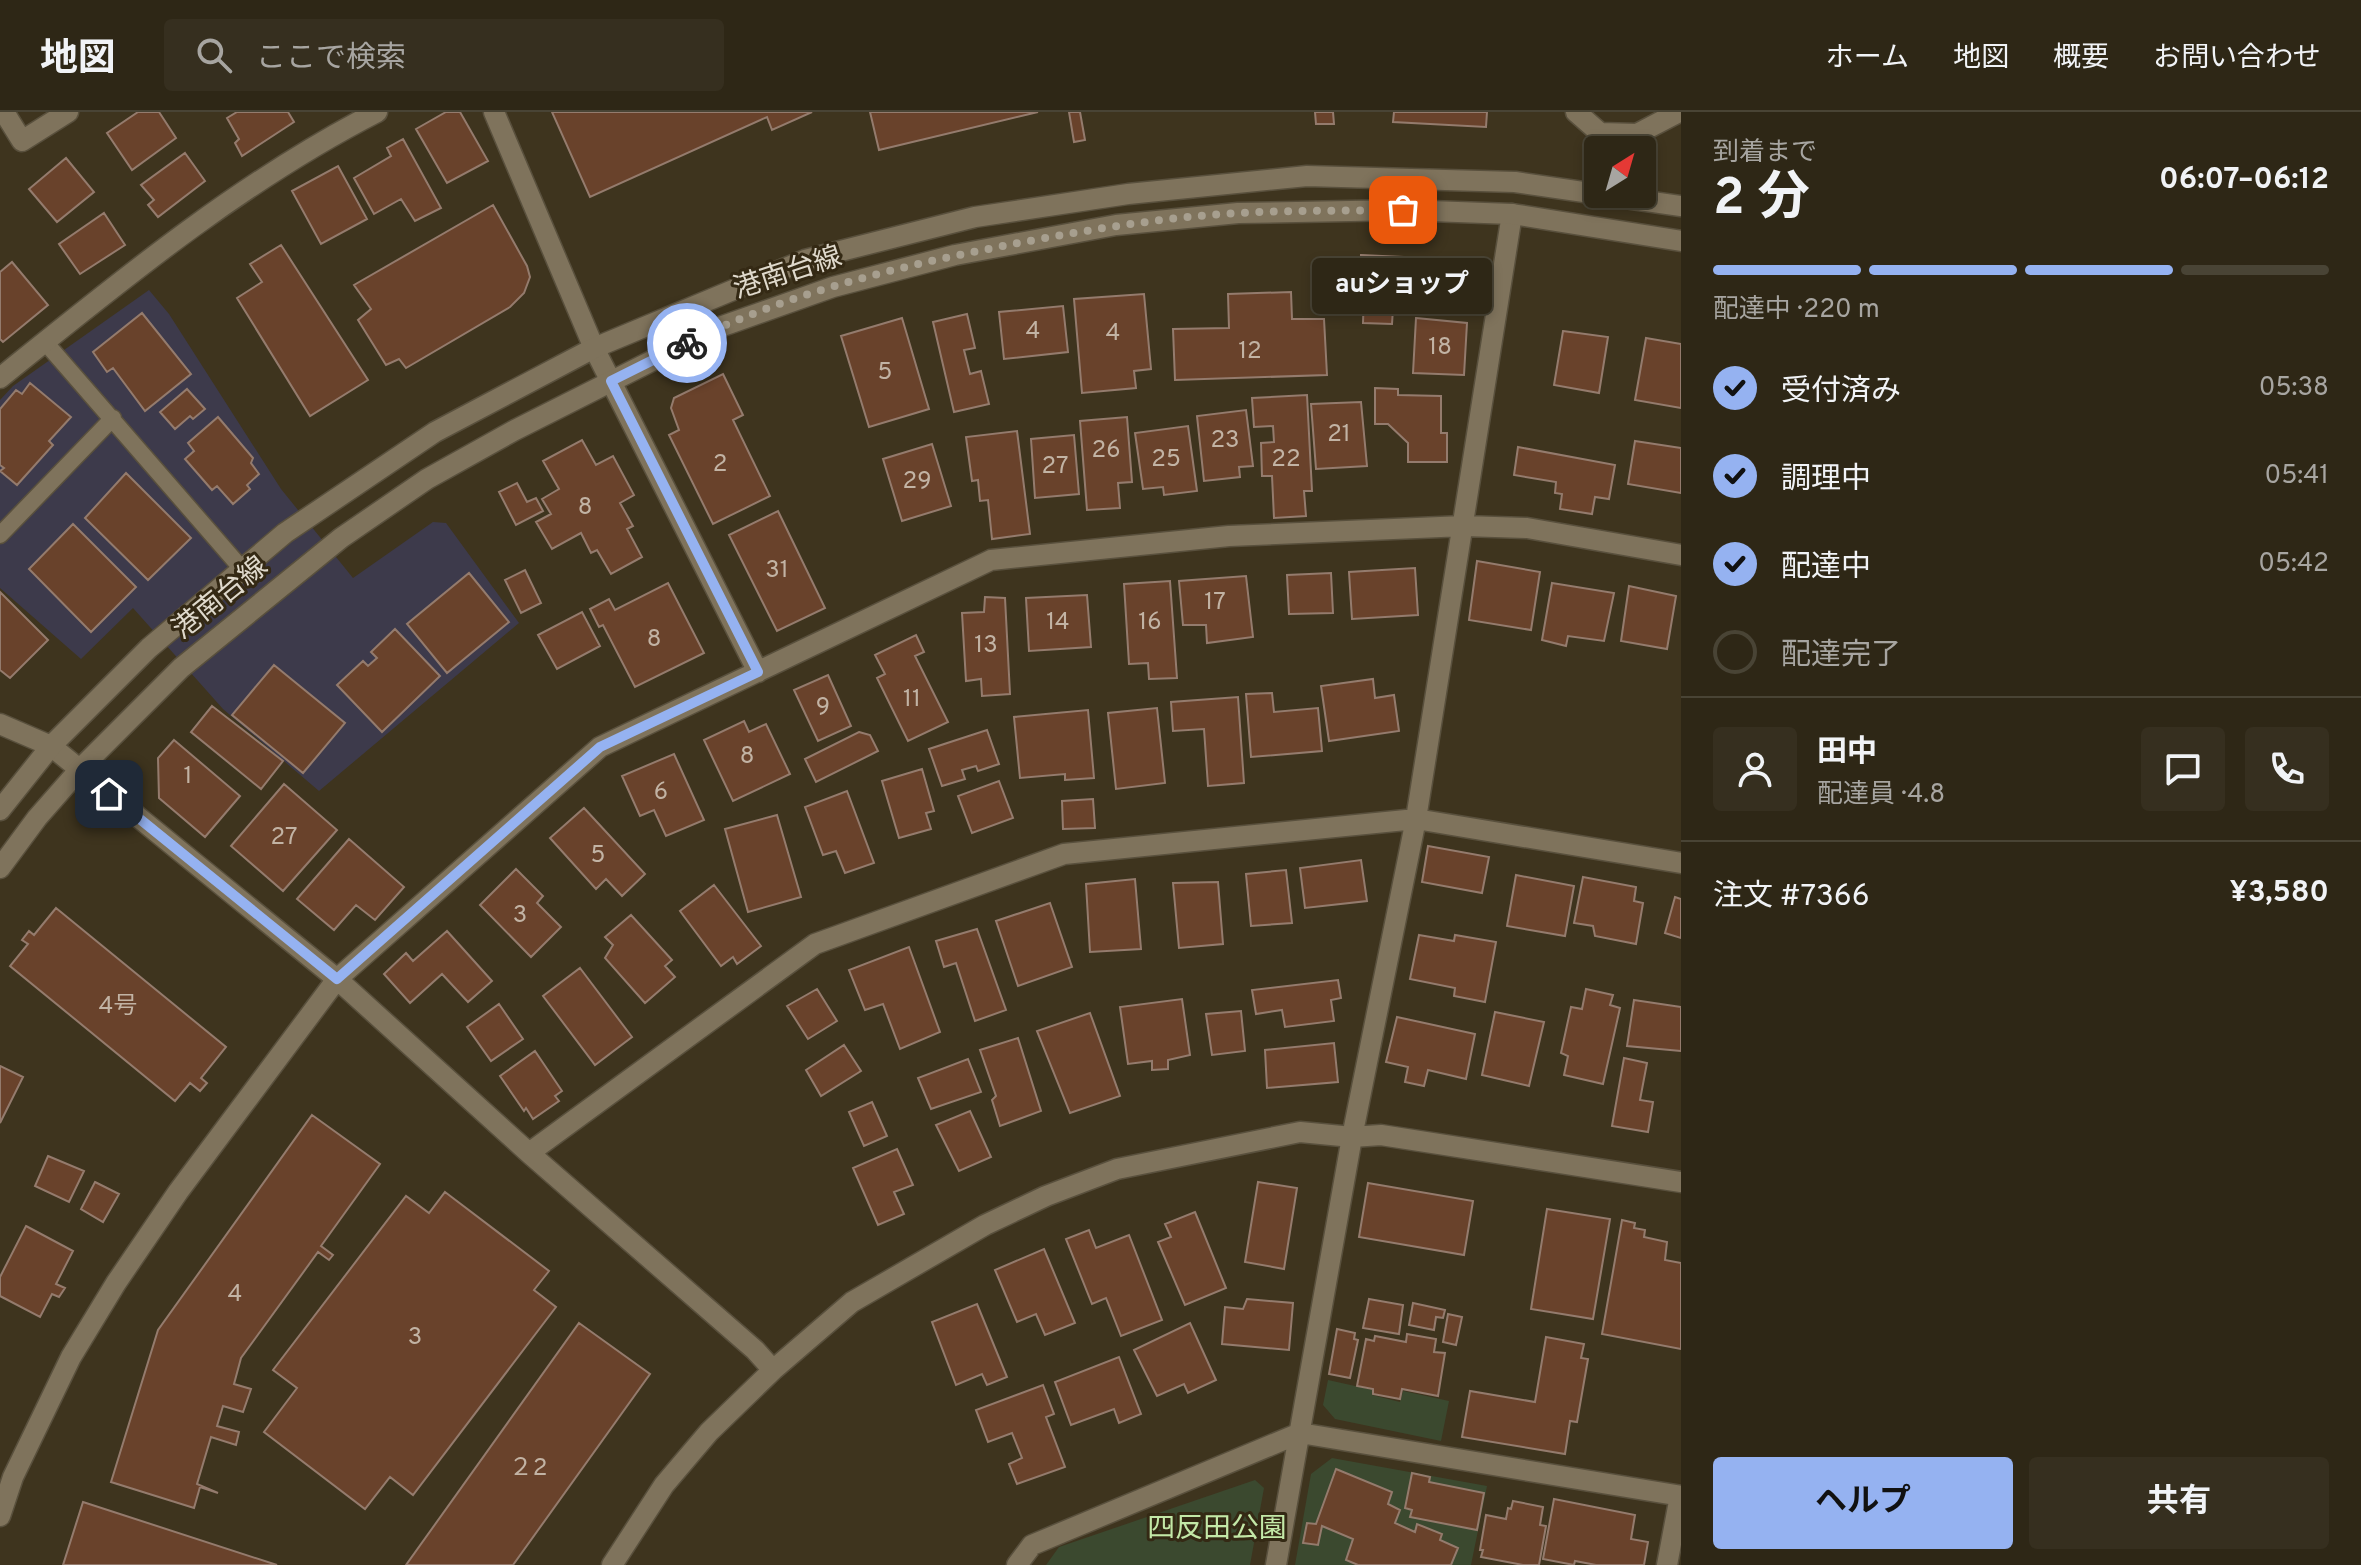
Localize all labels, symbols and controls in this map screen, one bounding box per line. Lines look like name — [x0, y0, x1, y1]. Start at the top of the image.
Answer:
search box — [164, 19, 724, 91]
icon: search — [192, 33, 236, 77]
text: 地図 — [40, 36, 116, 85]
text: ここで検索 — [256, 41, 406, 78]
text: ホーム — [1826, 41, 1909, 77]
text: 地図 — [1953, 41, 2009, 77]
text: 概要 — [2053, 41, 2109, 77]
text: お問い合わせ — [2153, 41, 2321, 77]
north arrow — [1584, 136, 1656, 208]
map controls — [1584, 136, 1656, 208]
text: 到着まで — [1713, 137, 1817, 170]
text: 06:07–06:12 — [2159, 162, 2329, 199]
text: 2 分 — [1713, 167, 1810, 233]
pin — [1369, 176, 1437, 244]
icon: bag — [1381, 188, 1425, 232]
street label: 港南台線 — [729, 240, 847, 308]
callout: auショップ — [1313, 258, 1493, 314]
text: auショップ — [1335, 269, 1469, 302]
text: 配達中 · 220 m — [1713, 294, 1880, 327]
courier — [647, 303, 727, 383]
house number: 4 — [1026, 317, 1040, 347]
house number: 4 — [1106, 319, 1120, 349]
icon: bike — [665, 321, 709, 365]
house number: 18 — [1428, 333, 1452, 363]
house number: 12 — [1238, 337, 1262, 367]
house number: 5 — [878, 358, 892, 388]
icon: check — [1713, 366, 1757, 410]
text: 05:38 — [2259, 372, 2329, 405]
text: 受付済み — [1781, 374, 1901, 411]
house number: 21 — [1327, 420, 1351, 450]
house number: 23 — [1210, 426, 1240, 456]
house number: 26 — [1091, 436, 1121, 466]
house number: 25 — [1151, 445, 1181, 475]
house number: 22 — [1271, 445, 1301, 475]
house number: 2 — [713, 450, 727, 480]
house number: 27 — [1042, 452, 1068, 482]
icon: check — [1713, 454, 1757, 498]
text: 05:41 — [2264, 460, 2329, 493]
text: 調理中 — [1781, 462, 1871, 499]
house number: 29 — [902, 467, 932, 497]
house number: 8 — [578, 493, 592, 523]
icon: check — [1713, 542, 1757, 586]
text: 05:42 — [2258, 548, 2329, 581]
street label: 港南台線 — [166, 550, 276, 648]
text: 配達中 — [1781, 550, 1871, 587]
house number: 31 — [765, 556, 789, 586]
house number: 17 — [1204, 588, 1226, 618]
house number: 14 — [1046, 608, 1070, 638]
house number: 16 — [1138, 608, 1162, 638]
house number: 8 — [647, 625, 661, 655]
house number: 13 — [974, 631, 998, 661]
text: 配達完了 — [1781, 638, 1901, 675]
house number: 11 — [903, 685, 921, 715]
house number: 9 — [816, 693, 830, 723]
button: person — [1713, 727, 1797, 811]
button: chat — [2141, 727, 2225, 811]
button: phone — [2245, 727, 2329, 811]
text: 田中 — [1817, 735, 1877, 772]
house number: 8 — [740, 742, 754, 772]
pin — [75, 760, 143, 828]
house number: 1 — [184, 762, 192, 792]
icon: home — [87, 772, 131, 816]
house number: 6 — [654, 778, 668, 808]
text: 配達員 · 4.8 — [1817, 779, 1945, 812]
house number: 27 — [271, 823, 297, 853]
house number: 5 — [591, 841, 605, 871]
text: ¥3,580 — [2230, 875, 2329, 912]
text: 注文 #7366 — [1713, 879, 1870, 916]
house number: 3 — [513, 901, 527, 931]
house number: 4号 — [99, 992, 137, 1022]
house number: 4 — [228, 1280, 242, 1310]
house number: 3 — [408, 1323, 422, 1353]
house number: ２2 — [509, 1454, 547, 1484]
button: ヘルプ — [1713, 1457, 2013, 1549]
button: 共有 — [2029, 1457, 2329, 1549]
park label: 四反田公園 — [1147, 1512, 1287, 1548]

